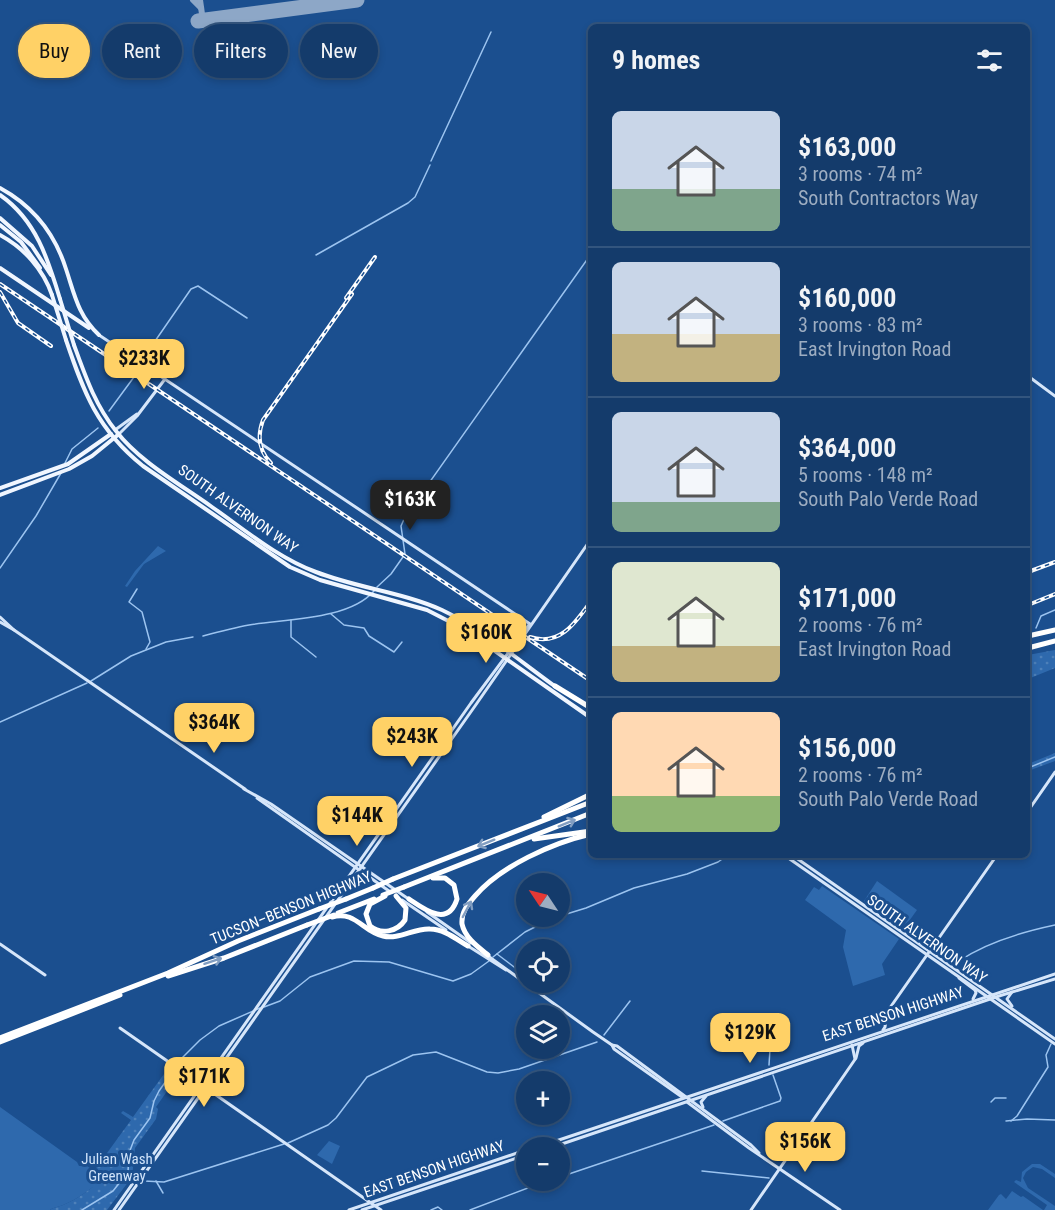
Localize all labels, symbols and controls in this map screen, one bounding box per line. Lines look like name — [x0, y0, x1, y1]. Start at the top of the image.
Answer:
chip: Buy — [18, 24, 90, 78]
chip: Rent — [102, 24, 182, 78]
chip: Filters — [194, 24, 288, 78]
chip: New — [300, 24, 378, 78]
icon: filters — [973, 44, 1006, 77]
text: 9 homes — [612, 45, 700, 75]
text: $163,000 — [798, 132, 896, 162]
icon: home — [660, 135, 732, 207]
text: 3 rooms · 74 m² — [798, 162, 923, 186]
text: South Contractors Way — [798, 186, 978, 210]
text: $160,000 — [798, 283, 896, 313]
icon: home — [660, 286, 732, 358]
text: 3 rooms · 83 m² — [798, 313, 923, 337]
text: East Irvington Road — [798, 337, 951, 361]
pin: $233K — [102, 339, 186, 390]
text: $233K — [118, 346, 170, 370]
text: $364,000 — [798, 433, 896, 463]
icon: home — [660, 436, 732, 508]
street label: SOUTH ALVERNON WAY — [175, 461, 301, 557]
text: 5 rooms · 148 m² — [798, 463, 933, 487]
pin: $163K — [368, 480, 452, 531]
text: $163K — [384, 487, 436, 511]
text: South Palo Verde Road — [798, 487, 978, 511]
text: $171,000 — [798, 583, 896, 613]
icon: home — [660, 586, 732, 658]
pin: $160K — [444, 613, 528, 664]
text: 2 rooms · 76 m² — [798, 613, 923, 637]
text: $160K — [460, 620, 512, 644]
text: East Irvington Road — [798, 637, 951, 661]
pin: $364K — [172, 703, 256, 754]
text: $364K — [188, 710, 240, 734]
pin: $243K — [370, 717, 454, 768]
text: $243K — [386, 724, 438, 748]
text: $156,000 — [798, 733, 896, 763]
icon: home — [660, 736, 732, 808]
text: 2 rooms · 76 m² — [798, 763, 923, 787]
text: South Palo Verde Road — [798, 787, 978, 811]
pin: $144K — [315, 796, 399, 847]
text: $144K — [331, 803, 383, 827]
one-way arrow — [557, 817, 575, 828]
one-way arrow — [477, 838, 496, 849]
street label: TUCSON–BENSON HIGHWAY — [208, 867, 374, 949]
north arrow — [516, 873, 570, 927]
map controls — [516, 873, 570, 1191]
street label: SOUTH ALVERNON WAY — [864, 891, 990, 987]
one-way arrow — [462, 900, 473, 918]
button: locate — [516, 939, 570, 993]
one-way arrow — [203, 955, 222, 966]
street label: EAST BENSON HIGHWAY — [820, 983, 966, 1045]
button: layers — [516, 1005, 570, 1059]
pin: $129K — [708, 1013, 792, 1064]
text: $129K — [724, 1020, 776, 1044]
pin: $171K — [162, 1057, 246, 1108]
text: $171K — [178, 1064, 230, 1088]
button: + — [516, 1071, 570, 1125]
pin: $156K — [763, 1122, 847, 1173]
text: $156K — [779, 1129, 831, 1153]
street label: EAST BENSON HIGHWAY — [361, 1136, 507, 1202]
button: − — [516, 1137, 570, 1191]
park label: Julian Wash Greenway — [81, 1150, 153, 1185]

